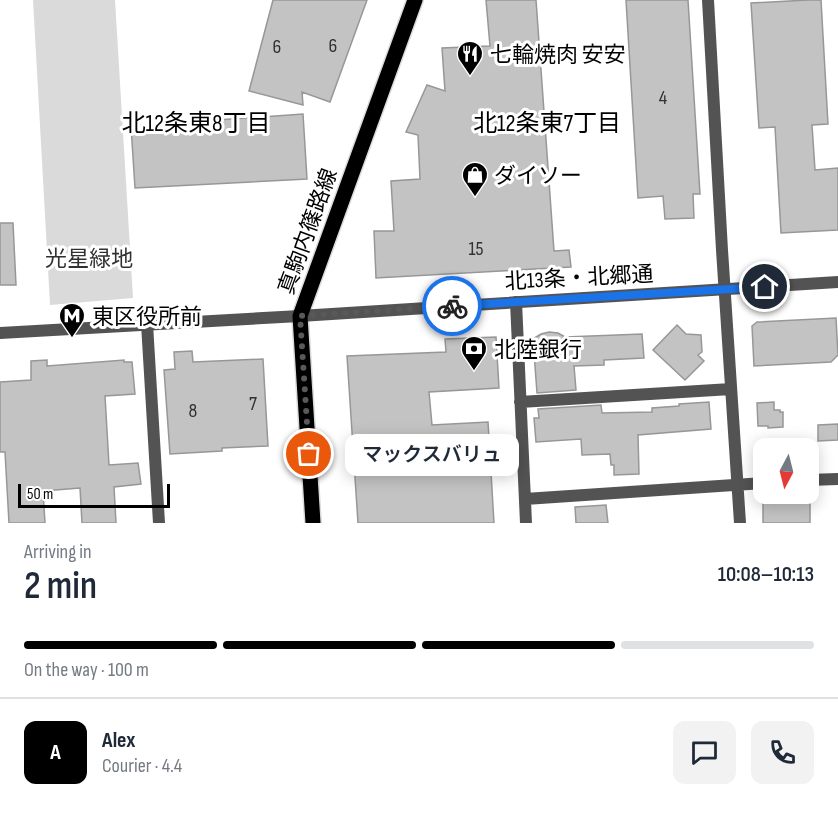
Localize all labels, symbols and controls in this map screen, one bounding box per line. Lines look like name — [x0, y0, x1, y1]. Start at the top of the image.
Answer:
house number: 6 — [329, 34, 337, 58]
house number: 6 — [273, 35, 281, 59]
restaurant icon: 七輪焼肉 安安 — [455, 39, 485, 77]
place label: 七輪焼肉 安安 — [490, 42, 626, 69]
house number: 4 — [659, 86, 667, 110]
district label: 北12条東8丁目 — [121, 109, 271, 138]
district label: 北12条東7丁目 — [473, 109, 621, 138]
shop icon: ダイソー — [460, 160, 490, 198]
place label: ダイソー — [494, 163, 582, 190]
street label: 真駒内篠路線 — [273, 165, 344, 298]
house number: 15 — [468, 237, 484, 261]
park label: 光星緑地 — [45, 246, 133, 273]
street label: 北13条・北郷通 — [504, 261, 654, 296]
pin — [739, 261, 790, 312]
icon: home — [748, 270, 781, 303]
courier — [422, 276, 482, 336]
icon: bike — [436, 290, 469, 323]
metro station icon: 東区役所前 — [57, 301, 87, 339]
place label: 東区役所前 — [92, 304, 202, 331]
bank icon: 北陸銀行 — [459, 334, 489, 372]
place label: 北陸銀行 — [494, 337, 582, 364]
house number: 7 — [249, 392, 257, 416]
house number: 8 — [189, 399, 197, 423]
pin — [283, 428, 334, 479]
callout: マックスバリュ — [345, 433, 519, 475]
icon: bag — [292, 437, 325, 470]
north arrow — [753, 438, 819, 504]
map controls — [753, 438, 819, 504]
text: マックスバリュ — [362, 443, 502, 467]
scale bar — [18, 481, 170, 508]
text: 50 m — [27, 485, 53, 504]
text: Arriving in — [24, 540, 92, 564]
text: 10:08–10:13 — [718, 561, 814, 588]
text: 2 min — [24, 563, 97, 610]
text: On the way · 100 m — [24, 658, 149, 682]
button: chat — [673, 721, 736, 784]
button: phone — [751, 721, 814, 784]
text: Alex — [102, 727, 135, 754]
text: A — [50, 739, 61, 766]
text: Courier · 4.4 — [102, 754, 182, 778]

